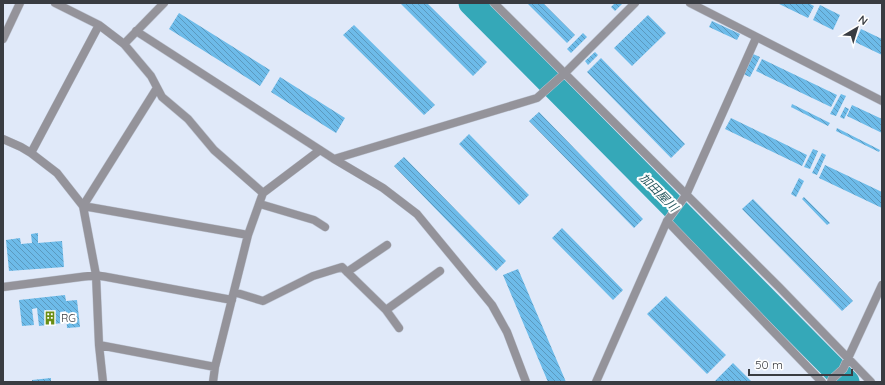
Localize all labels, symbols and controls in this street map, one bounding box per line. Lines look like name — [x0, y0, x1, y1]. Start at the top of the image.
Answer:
north arrow — [837, 8, 877, 48]
text: N — [856, 12, 871, 28]
water label: 加田屋川 — [637, 170, 683, 216]
building icon: RG — [42, 310, 58, 326]
place label: RG — [61, 311, 76, 325]
scale bar — [749, 351, 852, 377]
text: 50 m — [755, 357, 783, 372]

